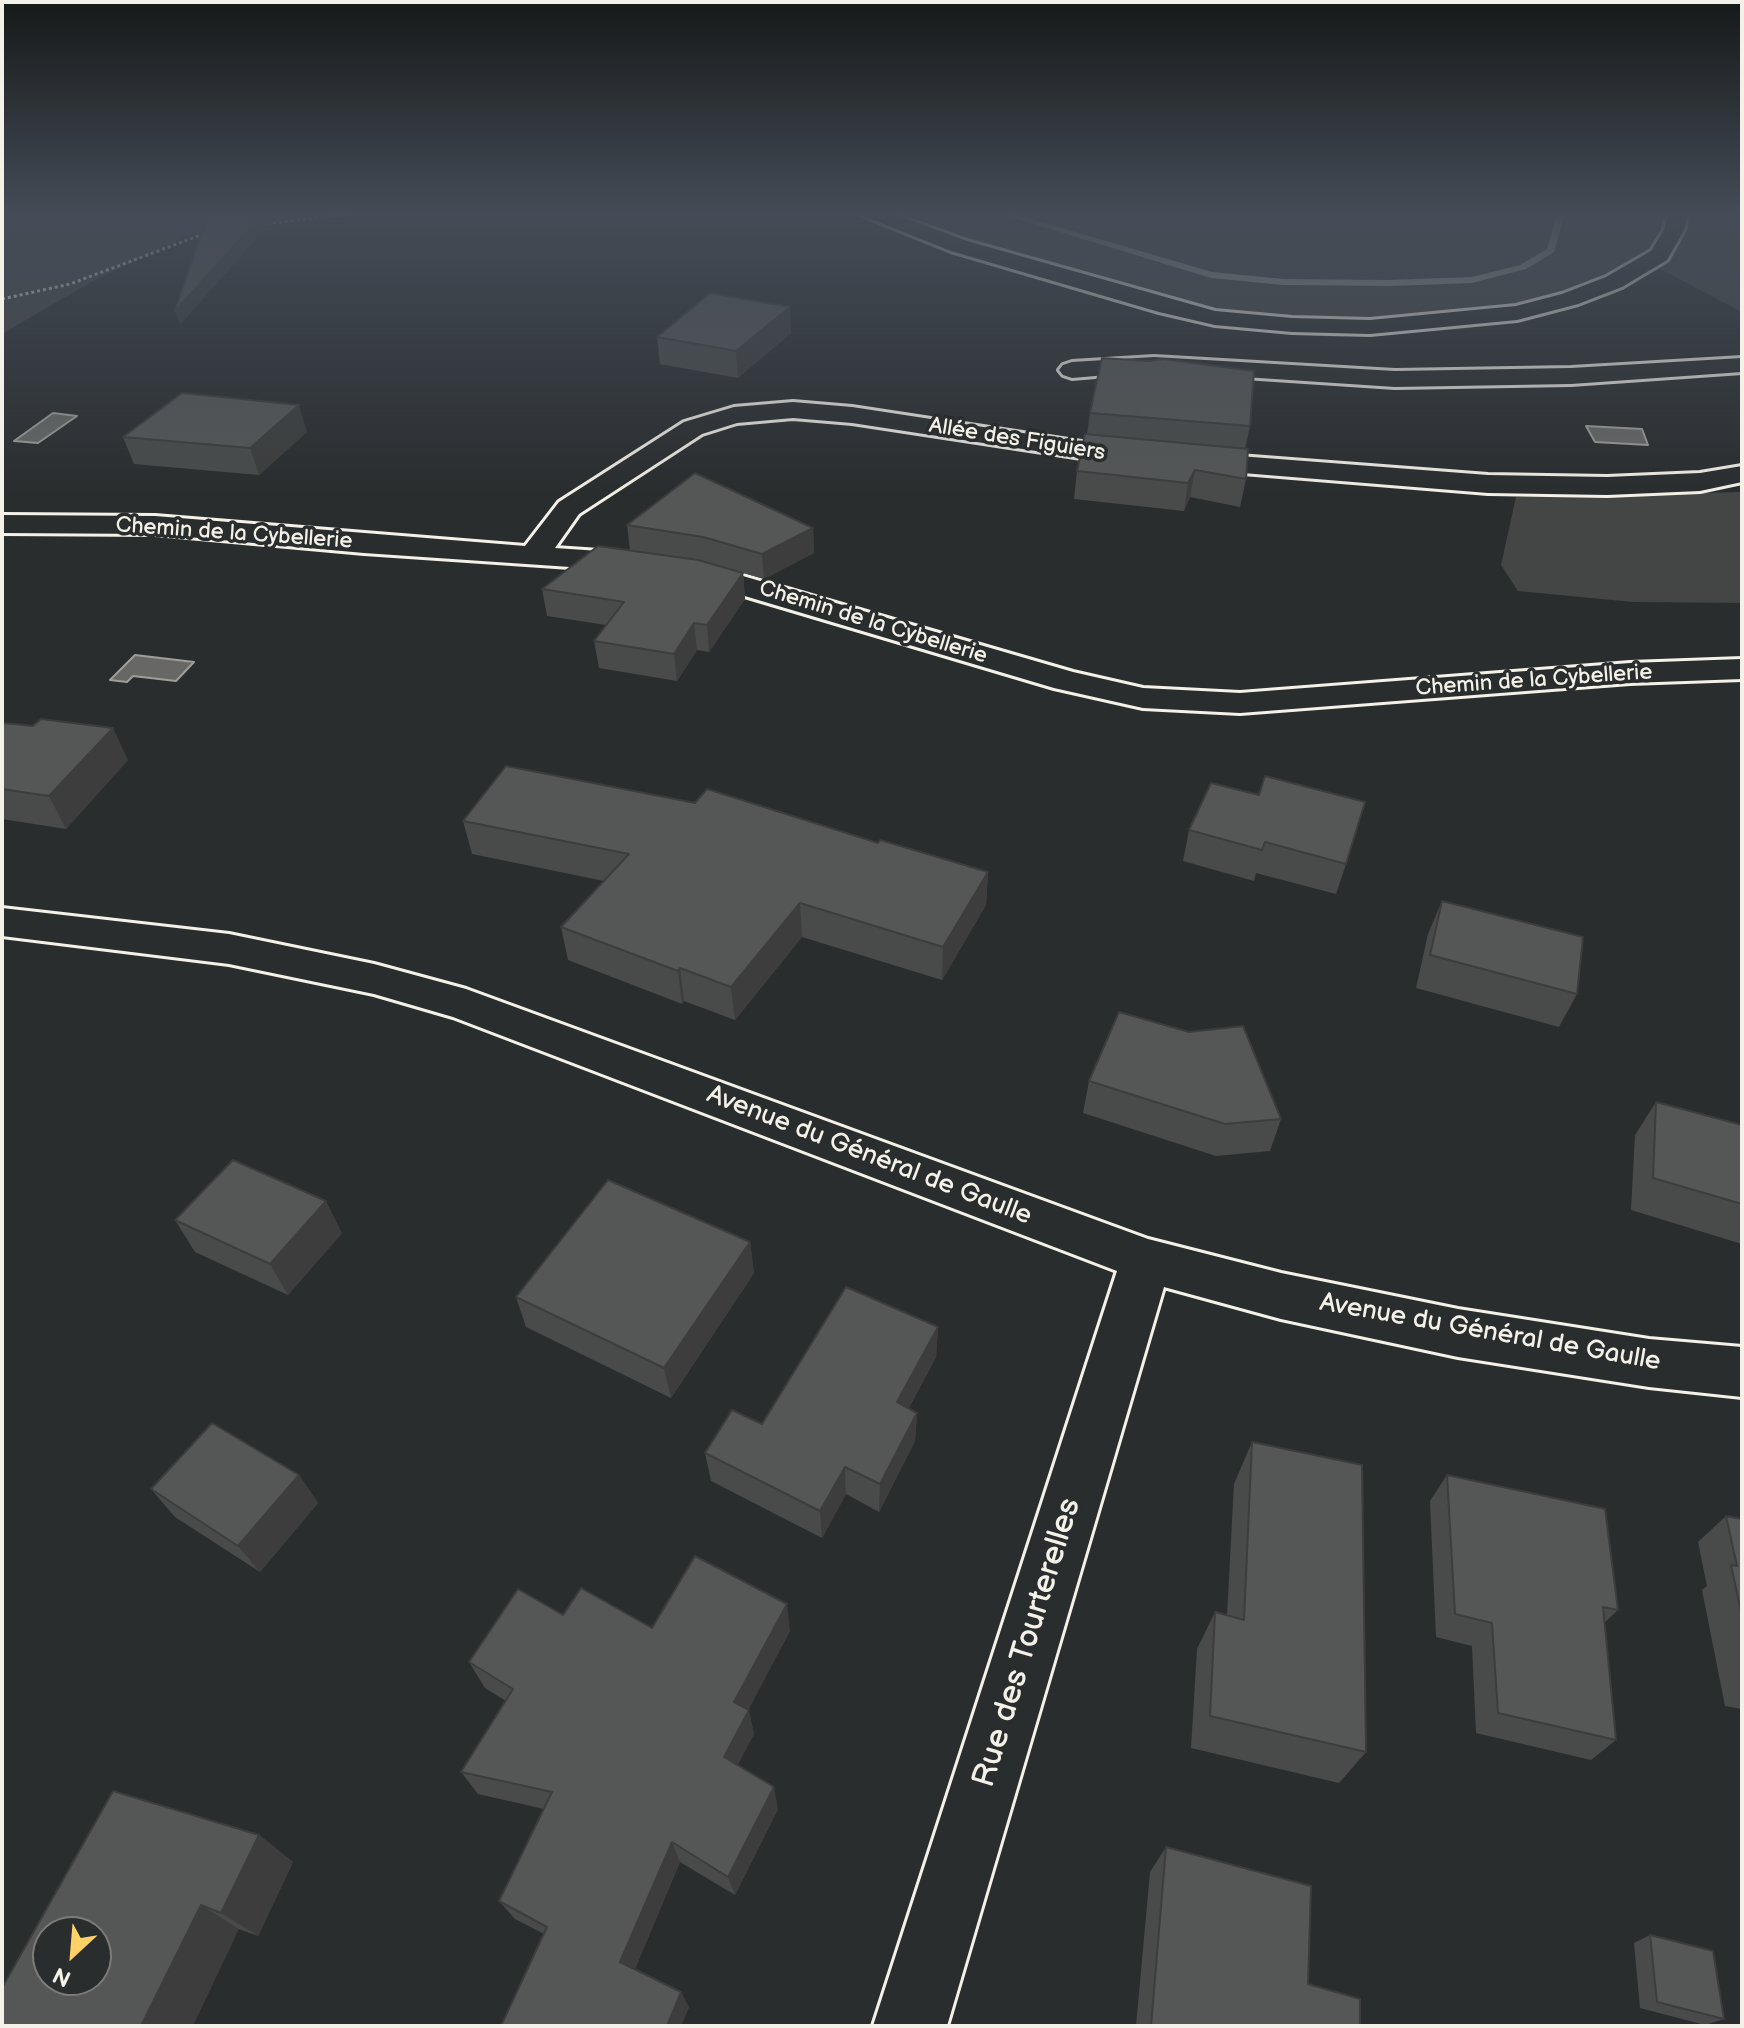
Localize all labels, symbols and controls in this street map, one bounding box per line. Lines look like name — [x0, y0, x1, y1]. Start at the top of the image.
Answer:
street label: Allée des Figuiers — [927, 413, 1107, 467]
street label: Chemin de la Cybellerie — [115, 513, 353, 555]
street label: Chemin de la Cybellerie — [756, 576, 990, 670]
street label: Chemin de la Cybellerie — [1415, 660, 1653, 702]
street label: Avenue du Général de Gaulle — [702, 1080, 1036, 1232]
street label: Avenue du Général de Gaulle — [1317, 1288, 1663, 1378]
street label: Rue des Tourterelles — [966, 1494, 1090, 1792]
north arrow — [32, 1916, 112, 1996]
text: N — [49, 1960, 75, 1992]

